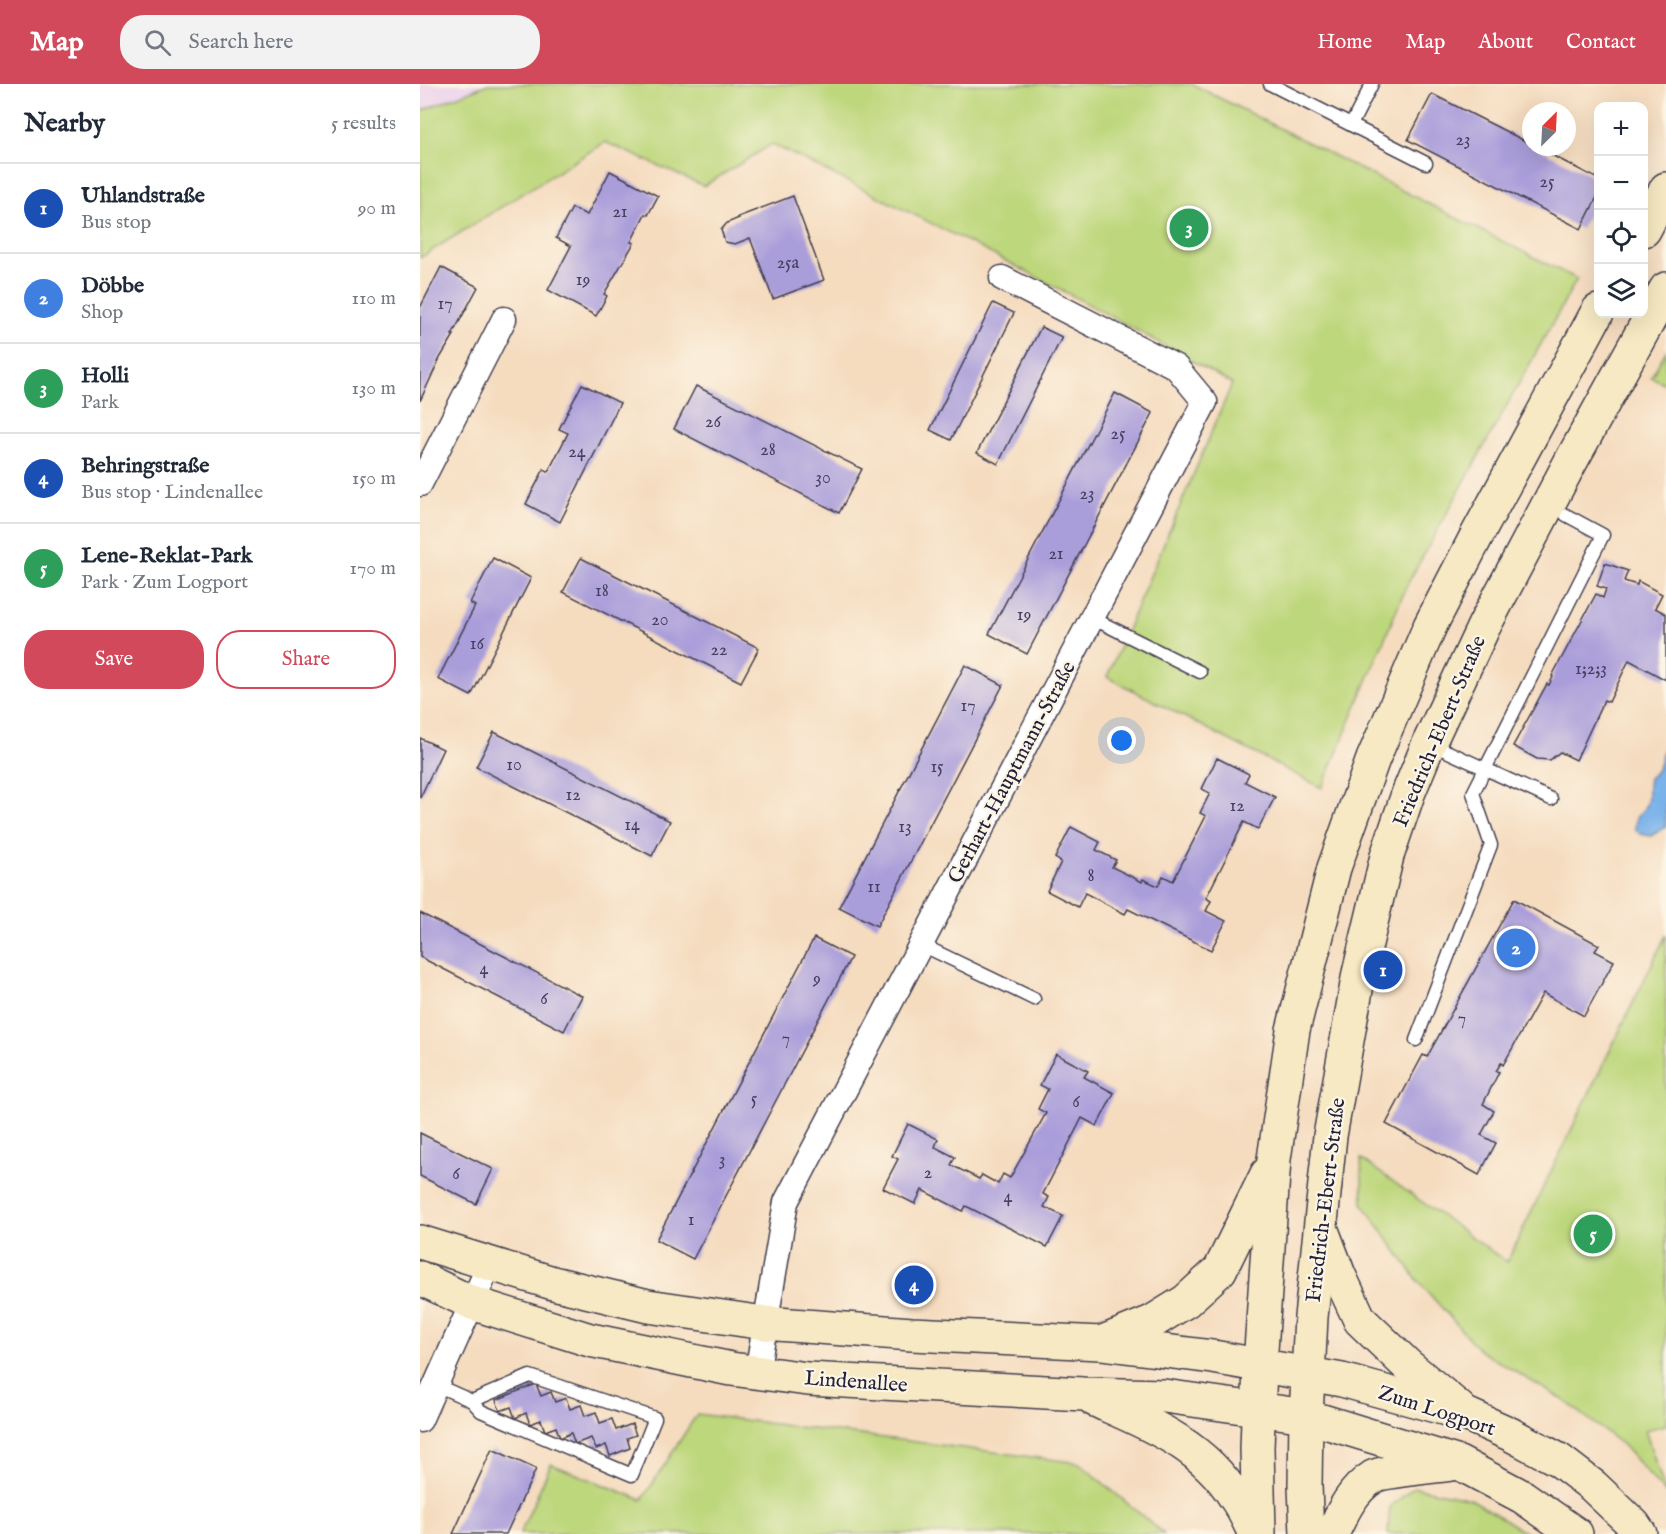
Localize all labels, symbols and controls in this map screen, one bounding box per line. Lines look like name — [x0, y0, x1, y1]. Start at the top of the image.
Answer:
search box — [120, 15, 540, 69]
text: Map — [30, 25, 84, 60]
icon: search — [141, 26, 174, 59]
text: Search here — [189, 28, 293, 56]
text: Home — [1317, 29, 1372, 56]
text: Map — [1405, 29, 1445, 56]
text: About — [1478, 29, 1533, 56]
text: Contact — [1566, 29, 1636, 56]
north arrow — [1522, 102, 1576, 156]
map controls — [1594, 102, 1648, 318]
button: + — [1594, 102, 1648, 156]
text: Nearby — [24, 107, 105, 140]
text: 5 results — [331, 111, 396, 136]
house number: 23 — [1455, 129, 1471, 152]
button: − — [1594, 156, 1648, 210]
house number: 25 — [1540, 171, 1555, 194]
text: Uhlandstraße — [81, 182, 205, 210]
text: 1 — [40, 196, 47, 221]
text: 90 m — [358, 196, 396, 221]
house number: 21 — [612, 201, 628, 224]
pin: 3 — [1170, 206, 1208, 250]
text: Bus stop — [81, 210, 151, 235]
button: locate — [1594, 210, 1648, 264]
house number: 25a — [777, 252, 800, 275]
button: layers — [1594, 264, 1648, 318]
house number: 19 — [576, 269, 590, 292]
text: Döbbe — [81, 272, 144, 300]
text: 2 — [39, 286, 48, 311]
text: 110 m — [352, 286, 396, 311]
house number: 17 — [437, 293, 453, 316]
text: Shop — [81, 300, 123, 325]
text: Holli — [81, 362, 129, 390]
text: 3 — [40, 376, 47, 401]
text: 130 m — [351, 376, 396, 401]
text: Park — [81, 390, 119, 415]
house number: 26 — [705, 411, 721, 434]
house number: 25 — [1111, 423, 1126, 446]
house number: 28 — [760, 439, 776, 462]
house number: 24 — [568, 441, 586, 464]
text: Behringstraße — [81, 452, 209, 480]
text: 4 — [39, 466, 48, 491]
text: 150 m — [352, 466, 396, 491]
house number: 30 — [815, 467, 831, 490]
text: Bus stop · Lindenallee — [81, 480, 263, 505]
house number: 23 — [1079, 483, 1095, 506]
text: Lene-Reklat-Park — [81, 542, 253, 570]
house number: 21 — [1048, 543, 1064, 566]
text: 5 — [40, 556, 47, 581]
text: 170 m — [350, 556, 396, 581]
text: Park · Zum Logport — [81, 570, 248, 595]
house number: 18 — [595, 580, 609, 603]
house number: 19 — [1017, 604, 1031, 627]
house number: 20 — [651, 609, 669, 632]
button: Save — [24, 630, 204, 689]
button: Share — [216, 630, 396, 689]
street label: Friedrich-Ebert-Straße — [1388, 631, 1493, 832]
house number: 16 — [470, 633, 485, 656]
house number: 22 — [711, 639, 727, 662]
street label: Gerhart-Hauptmann-Straße — [942, 657, 1083, 889]
house number: 1;2;3 — [1575, 658, 1607, 681]
house number: 17 — [960, 695, 976, 718]
your location — [1107, 726, 1136, 755]
house number: 10 — [506, 754, 522, 777]
house number: 15 — [930, 756, 944, 779]
house number: 12 — [565, 784, 581, 807]
house number: 12 — [1229, 795, 1245, 818]
house number: 14 — [624, 814, 640, 837]
house number: 13 — [898, 816, 912, 839]
house number: 8 — [1087, 865, 1095, 888]
house number: 11 — [867, 876, 881, 899]
pin: 2 — [1496, 926, 1536, 970]
pin: 1 — [1364, 948, 1402, 992]
house number: 4 — [480, 958, 489, 981]
house number: 9 — [812, 968, 821, 991]
house number: 6 — [540, 988, 548, 1011]
house number: 7 — [1458, 1008, 1466, 1031]
house number: 7 — [782, 1028, 790, 1051]
house number: 5 — [751, 1088, 758, 1111]
house number: 6 — [1072, 1091, 1080, 1114]
street label: Friedrich-Ebert-Straße — [1301, 1096, 1352, 1304]
house number: 3 — [719, 1149, 725, 1172]
house number: 2 — [924, 1162, 932, 1185]
house number: 6 — [452, 1163, 460, 1186]
house number: 4 — [1004, 1186, 1013, 1209]
house number: 1 — [688, 1209, 694, 1232]
pin: 5 — [1574, 1212, 1612, 1256]
pin: 4 — [894, 1262, 934, 1308]
street label: Lindenallee — [803, 1365, 909, 1400]
street label: Zum Logport — [1374, 1380, 1499, 1443]

